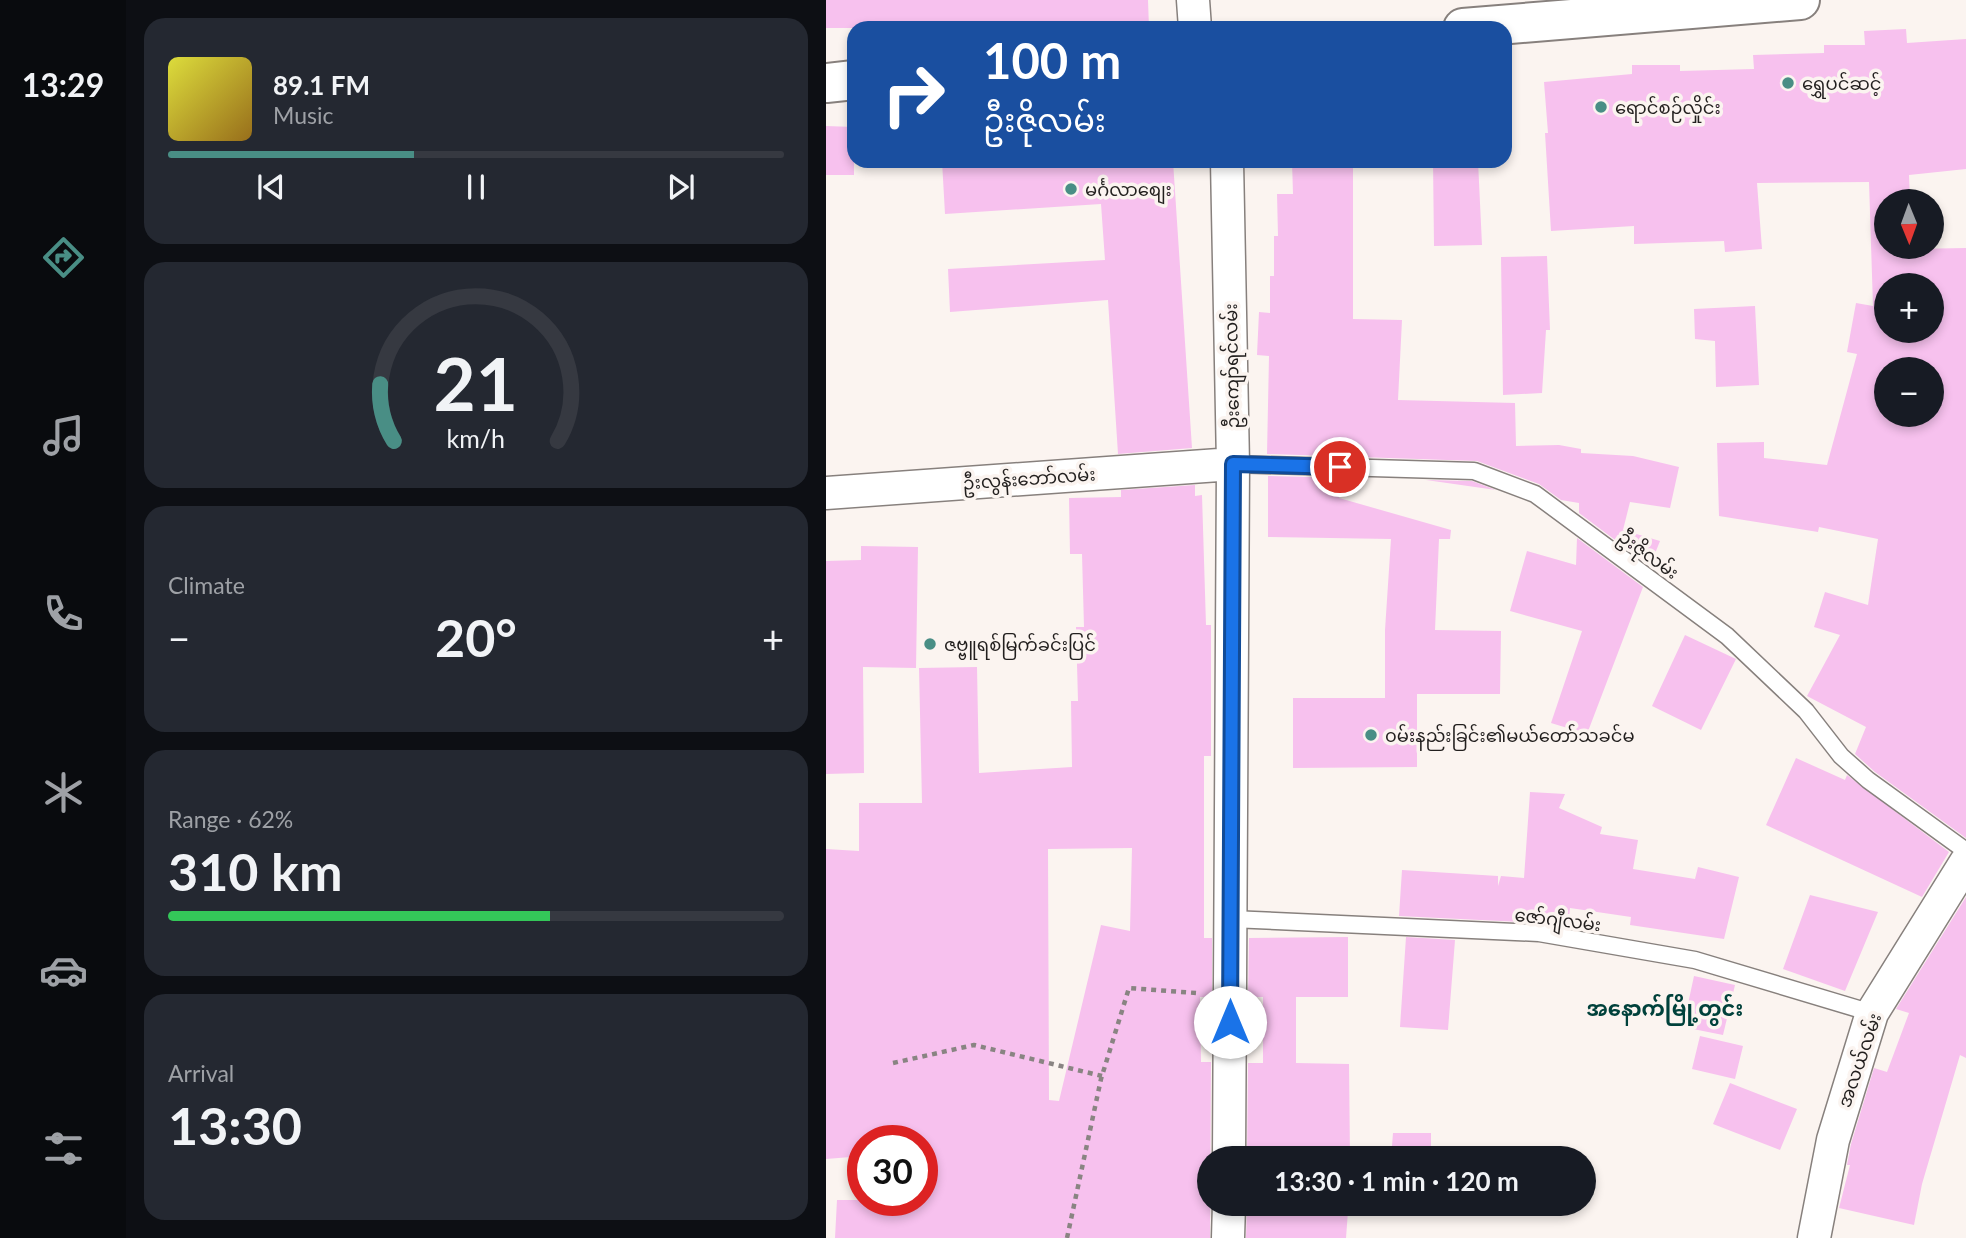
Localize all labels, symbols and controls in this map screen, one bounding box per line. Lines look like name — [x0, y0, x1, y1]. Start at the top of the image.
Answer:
text: 100 m — [983, 31, 1121, 89]
icon: right — [868, 49, 959, 140]
text: 13:29 — [22, 65, 104, 104]
text: 89.1 FM — [273, 69, 370, 101]
place label: ရွှေပင်ဆင့် — [1802, 71, 1881, 99]
marker: ရွှေပင်ဆင့် — [1780, 75, 1796, 91]
place label: ရောင်စဉ်လှိုင်း — [1615, 94, 1721, 123]
marker: ရောင်စဉ်လှိုင်း — [1593, 99, 1609, 115]
text: ဦးဇိုလမ်း — [983, 100, 1106, 139]
text: Music — [273, 101, 333, 129]
icon: previous — [252, 168, 290, 206]
icon: pause — [457, 168, 495, 206]
icon: next — [662, 168, 700, 206]
place label: မင်္ဂလာစျေး — [1085, 178, 1172, 205]
marker: မင်္ဂလာစျေး — [1063, 181, 1079, 197]
north arrow — [1874, 189, 1944, 259]
map controls — [1874, 189, 1944, 427]
icon: directions — [39, 233, 88, 282]
button: + — [1874, 273, 1944, 343]
street label: ဦးကျော်ရင်လမ်း — [1218, 303, 1248, 429]
text: 21 — [434, 339, 518, 427]
button: − — [1874, 357, 1944, 427]
icon: music — [39, 411, 88, 460]
text: km/h — [447, 423, 505, 453]
pin — [1310, 437, 1370, 497]
icon: arrive — [1321, 448, 1359, 486]
street label: ဦးလွန်းဘော်လမ်း — [962, 461, 1097, 499]
street label: ဦးဇိုလမ်း — [1612, 523, 1685, 587]
text: Climate — [168, 571, 245, 599]
icon: phone — [39, 589, 88, 638]
text: 20° — [435, 606, 517, 668]
text: − — [168, 615, 190, 661]
text: + — [762, 615, 784, 661]
place label: ဇဗ္ဗူရစ်မြက်ခင်းပြင် — [944, 632, 1096, 660]
marker: ဇဗ္ဗူရစ်မြက်ခင်းပြင် — [922, 636, 938, 652]
place label: ၀မ်းနည်းခြင်း၏မယ်တော်သခင်မ — [1385, 723, 1635, 751]
marker: ၀မ်းနည်းခြင်း၏မယ်တော်သခင်မ — [1363, 727, 1379, 743]
icon: climate — [39, 768, 88, 817]
text: Range · 62% — [168, 805, 293, 833]
text: 310 km — [168, 840, 342, 902]
street label: ဇော်ဂျီလမ်း — [1513, 901, 1603, 940]
icon: car — [39, 946, 88, 995]
position arrow — [1193, 985, 1267, 1059]
district label: အနောက်မြို့တွင်း — [1587, 993, 1743, 1026]
street label: အလယ်လမ်း — [1832, 1010, 1885, 1110]
text: Arrival — [168, 1059, 234, 1087]
text: 13:30 — [168, 1094, 302, 1156]
icon: filters — [39, 1124, 88, 1173]
speed limit sign: 30 — [847, 1125, 938, 1216]
text: 13:30 · 1 min · 120 m — [1274, 1165, 1519, 1197]

